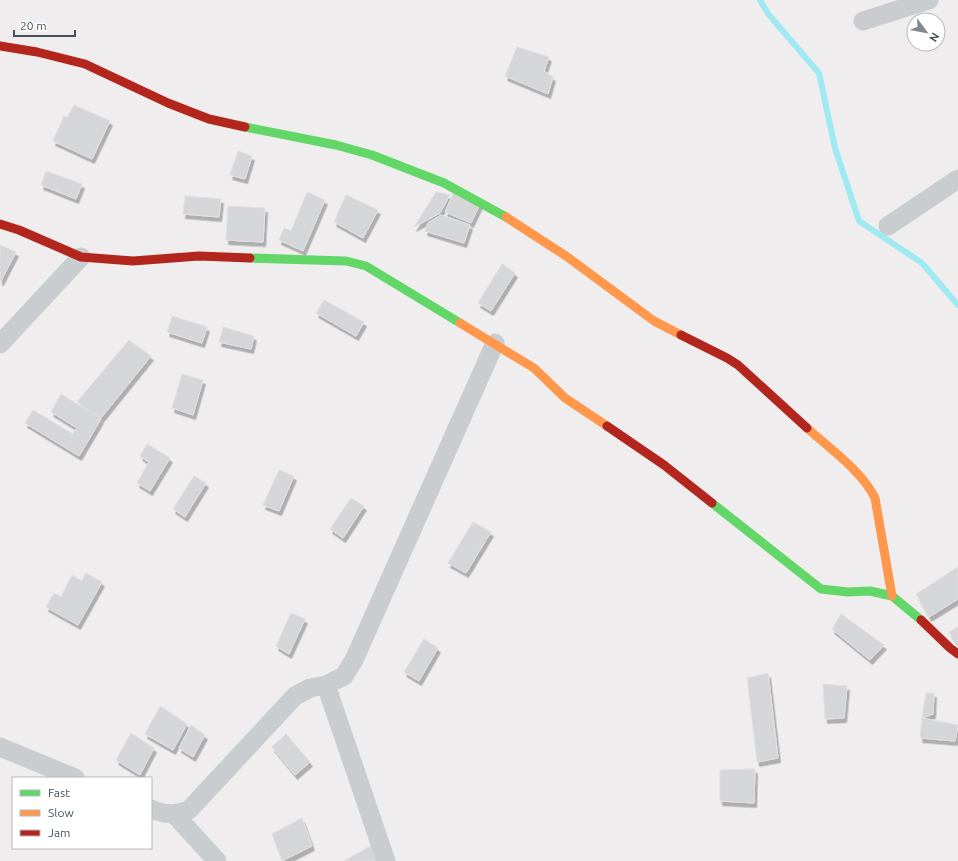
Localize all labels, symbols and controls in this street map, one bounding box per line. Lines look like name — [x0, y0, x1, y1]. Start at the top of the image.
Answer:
scale bar — [14, 12, 75, 38]
north arrow — [906, 12, 946, 52]
text: 20 m — [20, 19, 47, 32]
text: N — [927, 31, 942, 44]
legend — [12, 777, 152, 849]
text: Fast — [48, 786, 70, 799]
text: Slow — [48, 806, 74, 819]
text: Jam — [48, 826, 70, 839]

